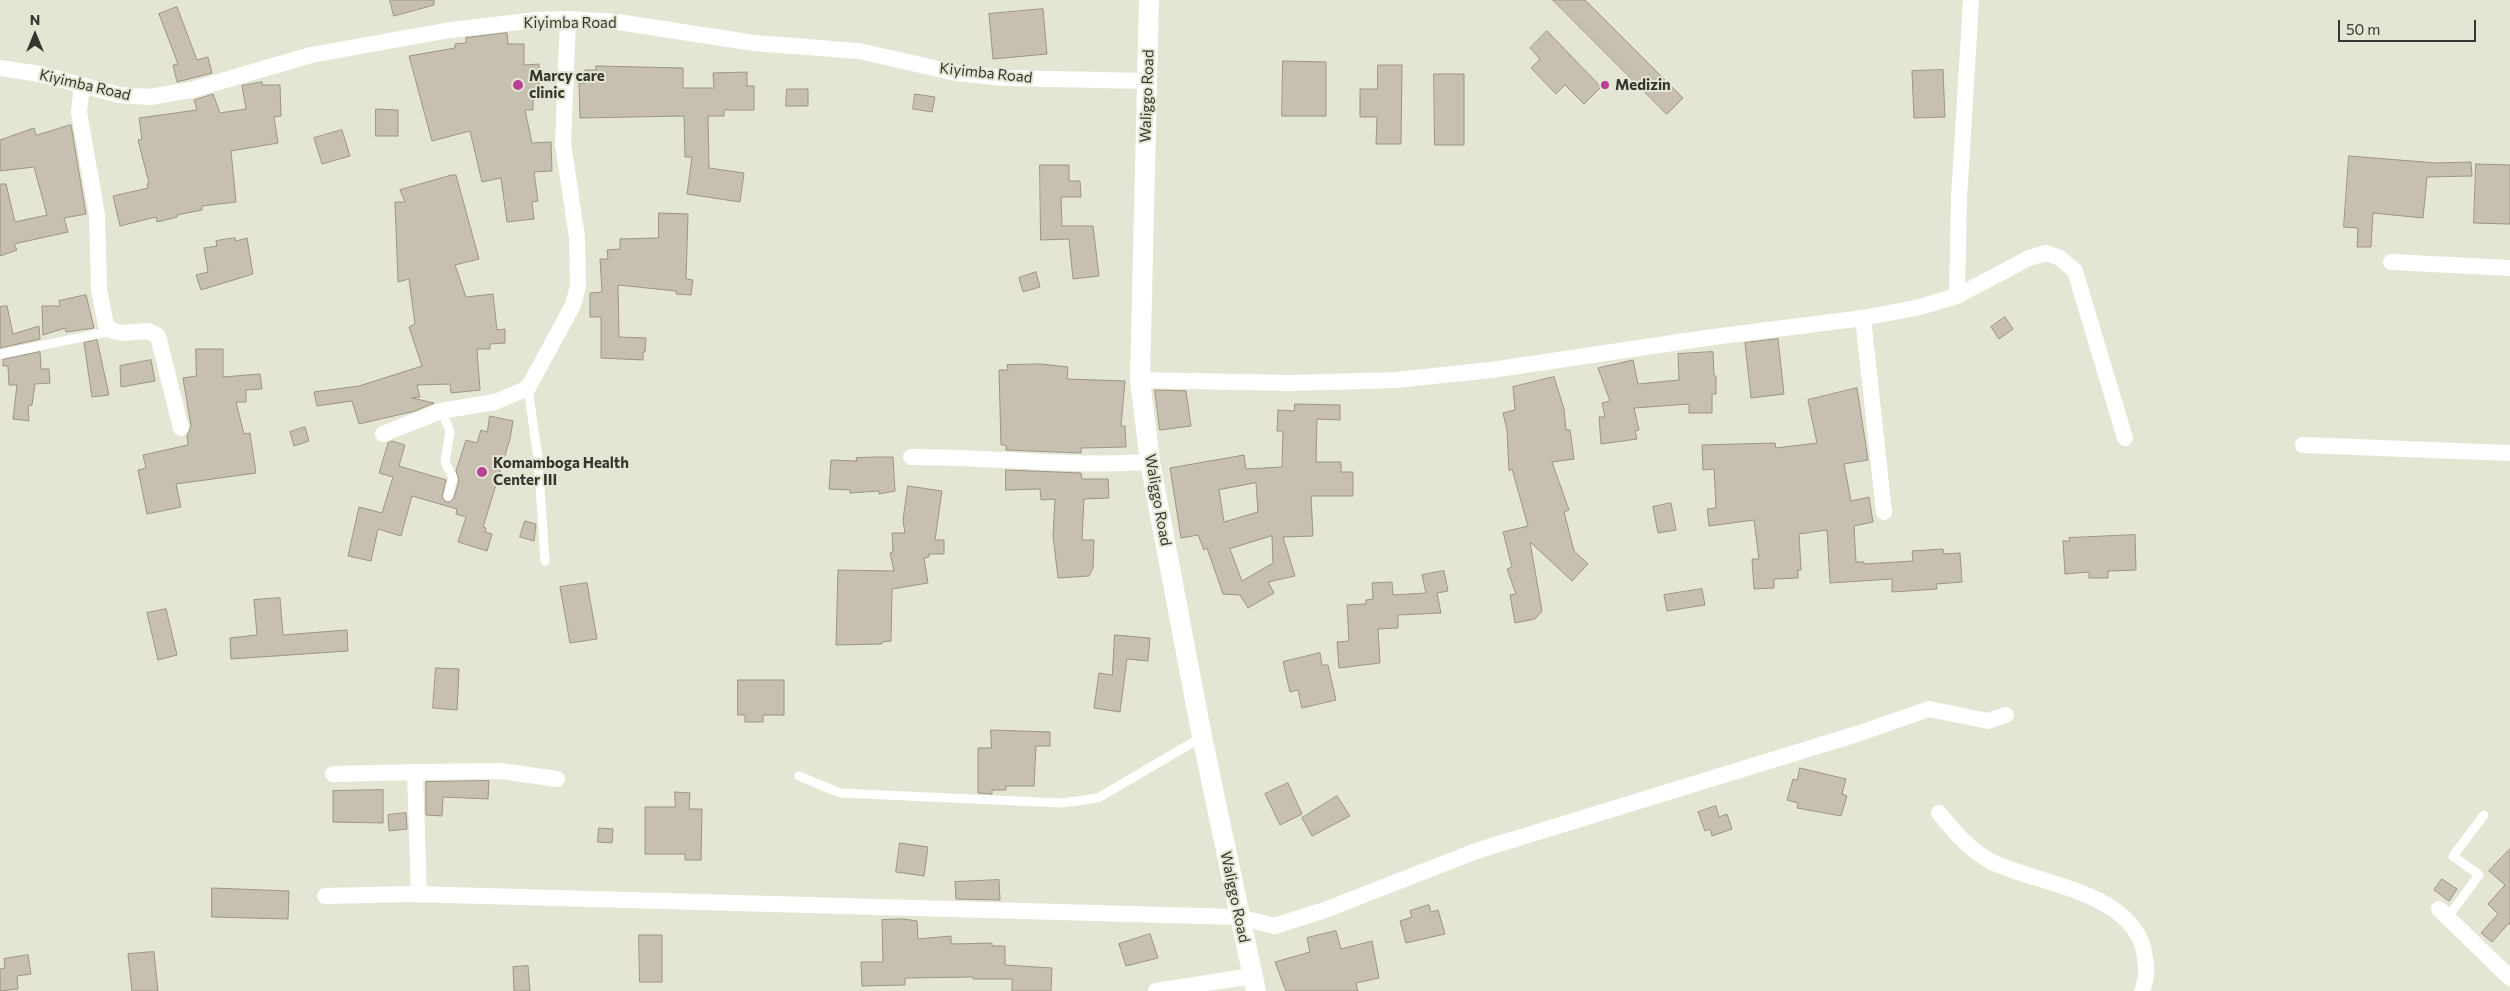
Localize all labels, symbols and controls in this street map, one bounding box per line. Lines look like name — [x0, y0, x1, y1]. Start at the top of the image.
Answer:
north arrow — [10, 10, 60, 60]
scale bar — [2340, 10, 2478, 42]
text: N — [30, 11, 40, 28]
street label: Kiyimba Road — [523, 14, 617, 32]
text: 50 m — [2346, 20, 2380, 38]
street label: Waliggo Road — [1136, 49, 1158, 143]
street label: Kiyimba Road — [939, 59, 1033, 87]
street label: Kiyimba Road — [38, 66, 132, 104]
place label: Marcy care clinic — [529, 67, 605, 102]
place label: Medizin — [1615, 76, 1671, 94]
marker: Marcy care clinic — [511, 78, 525, 92]
marker: Medizin — [1599, 79, 1611, 91]
street label: Waliggo Road — [1141, 453, 1175, 547]
place label: Komamboga Health Center III — [493, 454, 629, 489]
marker: Komamboga Health Center III — [475, 465, 489, 479]
street label: Waliggo Road — [1217, 850, 1253, 944]

